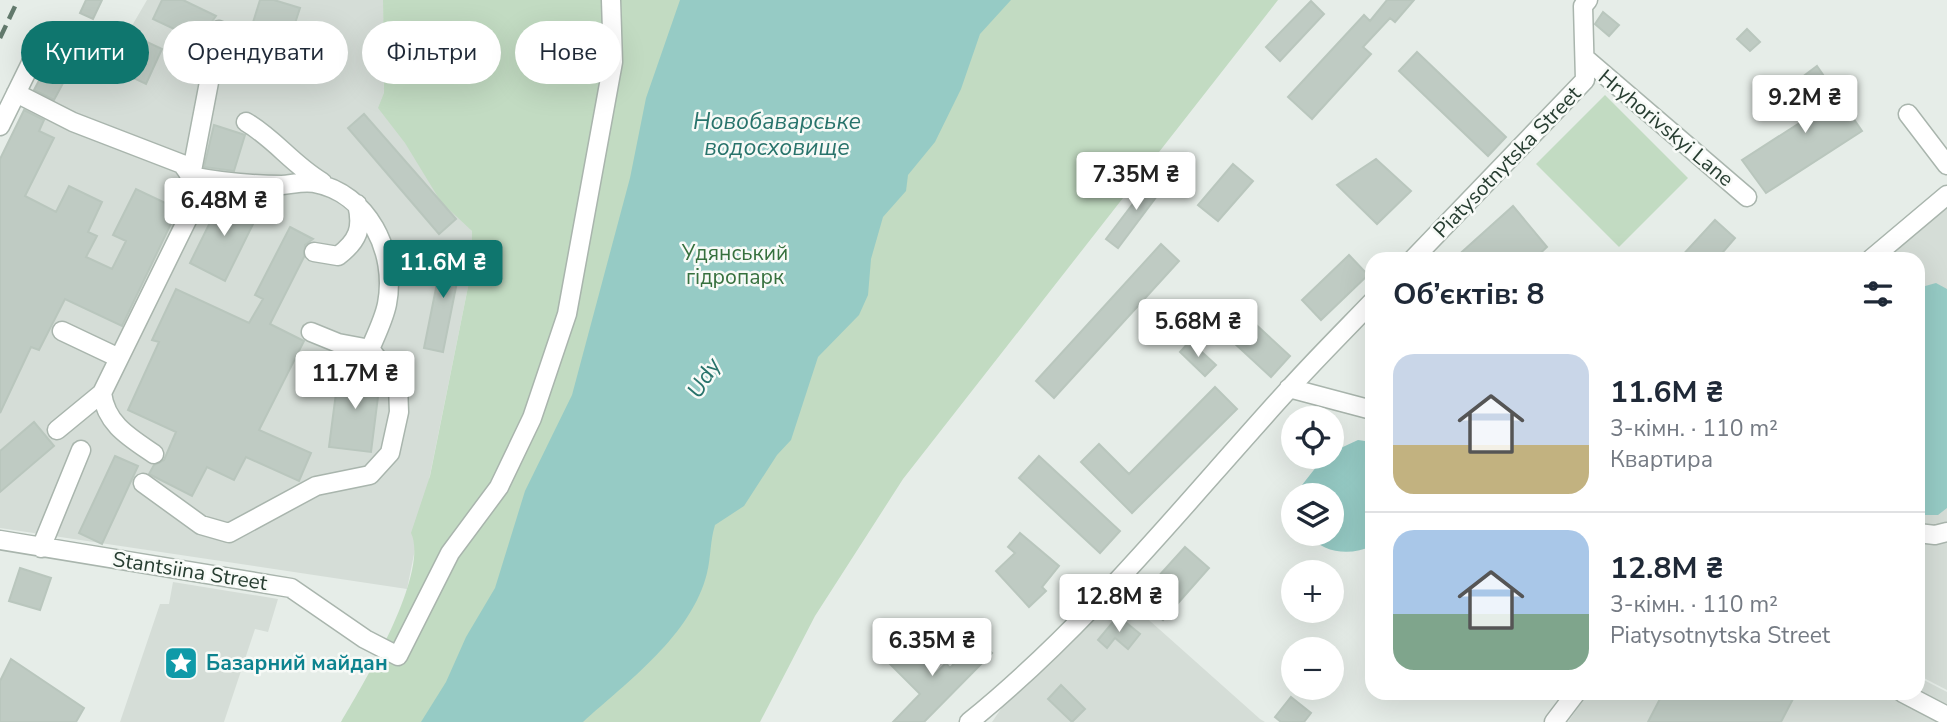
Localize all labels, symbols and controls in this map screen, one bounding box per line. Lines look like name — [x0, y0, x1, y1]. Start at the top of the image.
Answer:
chip: Купити — [21, 21, 149, 84]
chip: Орендувати — [163, 21, 348, 84]
chip: Фільтри — [362, 21, 501, 84]
chip: Нове — [515, 21, 621, 84]
street label: Hryhorivskyi Lane — [1592, 63, 1740, 193]
pin: 9.2M ₴ — [1748, 76, 1862, 135]
street label: Piatysotnytska Street — [1427, 80, 1587, 244]
text: 9.2M ₴ — [1768, 82, 1842, 113]
water label: Новобаварське водосховище — [693, 106, 861, 163]
pin: 7.35M ₴ — [1071, 152, 1201, 212]
text: 7.35M ₴ — [1092, 159, 1180, 190]
pin: 6.48M ₴ — [159, 178, 289, 238]
text: 6.48M ₴ — [180, 185, 268, 216]
park label: Удянський гідропарк — [681, 239, 788, 291]
pin: 11.6M ₴ — [378, 240, 508, 300]
text: 11.6M ₴ — [399, 247, 487, 278]
text: Об’єктів: 8 — [1393, 274, 1545, 315]
icon: filters — [1859, 275, 1897, 313]
pin: 5.68M ₴ — [1133, 300, 1263, 359]
text: 5.68M ₴ — [1154, 306, 1242, 337]
water label: Udy — [680, 351, 729, 404]
pin: 11.7M ₴ — [290, 352, 420, 411]
text: 11.7M ₴ — [311, 358, 399, 389]
text: 11.6M ₴ — [1610, 372, 1724, 413]
icon: home — [1449, 382, 1533, 466]
map controls — [1281, 406, 1344, 700]
button: locate — [1281, 406, 1344, 469]
text: 3-кімн. · 110 m² — [1610, 413, 1778, 444]
text: Квартира — [1610, 444, 1713, 475]
button: layers — [1281, 483, 1344, 546]
street label: Stantsiina Street — [111, 545, 270, 597]
text: 12.8M ₴ — [1610, 548, 1724, 589]
icon: home — [1449, 558, 1533, 642]
button: + — [1281, 560, 1344, 623]
pin: 12.8M ₴ — [1054, 574, 1184, 634]
text: 12.8M ₴ — [1075, 581, 1163, 612]
text: 3-кімн. · 110 m² — [1610, 589, 1778, 620]
pin: 6.35M ₴ — [867, 618, 997, 678]
text: Piatysotnytska Street — [1610, 620, 1830, 651]
text: 6.35M ₴ — [888, 625, 976, 656]
button: − — [1281, 637, 1344, 700]
place icon: Базарний майдан — [162, 644, 200, 682]
place label: Базарний майдан — [206, 649, 388, 677]

